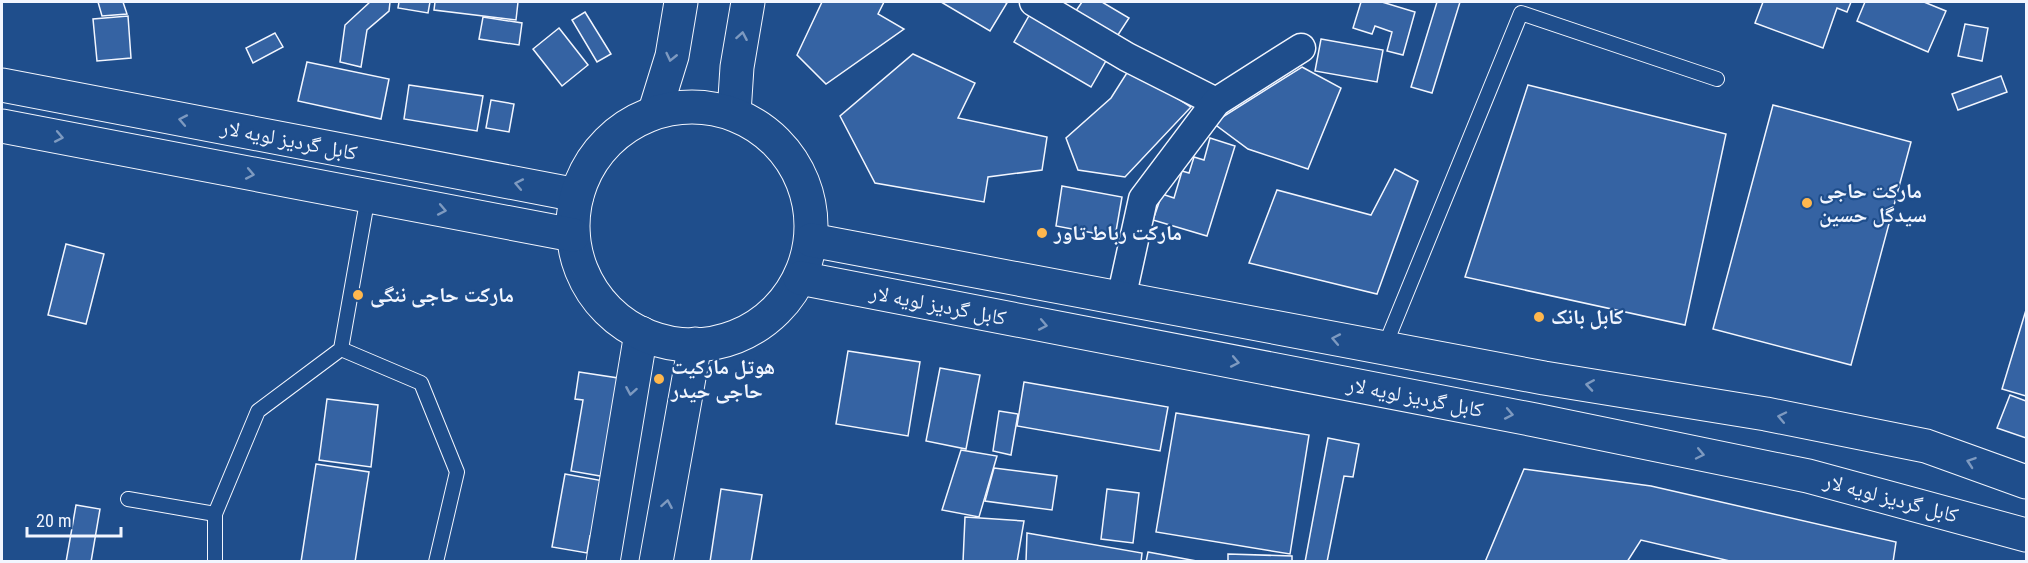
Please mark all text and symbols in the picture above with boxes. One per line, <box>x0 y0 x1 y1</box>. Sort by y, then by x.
one-way arrow <box>735 31 748 41</box>
one-way arrow <box>665 52 678 62</box>
one-way arrow <box>179 114 189 127</box>
street label: کابل گردیز لویه لار <box>218 115 359 166</box>
one-way arrow <box>54 130 64 143</box>
one-way arrow <box>245 167 255 180</box>
one-way arrow <box>514 178 524 191</box>
place label: مارکت حاجی سیدگل حسین <box>1819 179 1927 228</box>
marker: مارکت حاجی سیدگل حسین <box>1800 196 1814 210</box>
one-way arrow <box>437 203 447 216</box>
place label: مارکت رباط تاور <box>1053 221 1182 245</box>
marker: مارکت رباط تاور <box>1035 226 1049 240</box>
street label: کابل گردیز لویه لار <box>867 280 1008 331</box>
place label: مارکت حاجی ننگی <box>370 283 514 308</box>
marker: مارکت حاجی ننگی <box>351 288 365 302</box>
place label: کابل بانک <box>1551 305 1624 330</box>
marker: کابل بانک <box>1532 310 1546 324</box>
one-way arrow <box>1038 318 1048 331</box>
one-way arrow <box>1331 333 1341 346</box>
place label: هوتل مارکیت حاجی حیدر <box>670 355 775 404</box>
one-way arrow <box>1229 355 1239 368</box>
marker: هوتل مارکیت حاجی حیدر <box>652 372 666 386</box>
street label: کابل گردیز لویه لار <box>1344 372 1485 423</box>
one-way arrow <box>1585 380 1594 392</box>
one-way arrow <box>626 386 638 396</box>
one-way arrow <box>1503 407 1513 420</box>
one-way arrow <box>1777 411 1787 424</box>
one-way arrow <box>1694 447 1704 460</box>
one-way arrow <box>1966 457 1977 470</box>
street label: کابل گردیز لویه لار <box>1820 468 1961 529</box>
one-way arrow <box>660 499 672 509</box>
scale bar <box>27 500 122 538</box>
text: 20 m <box>36 510 71 531</box>

